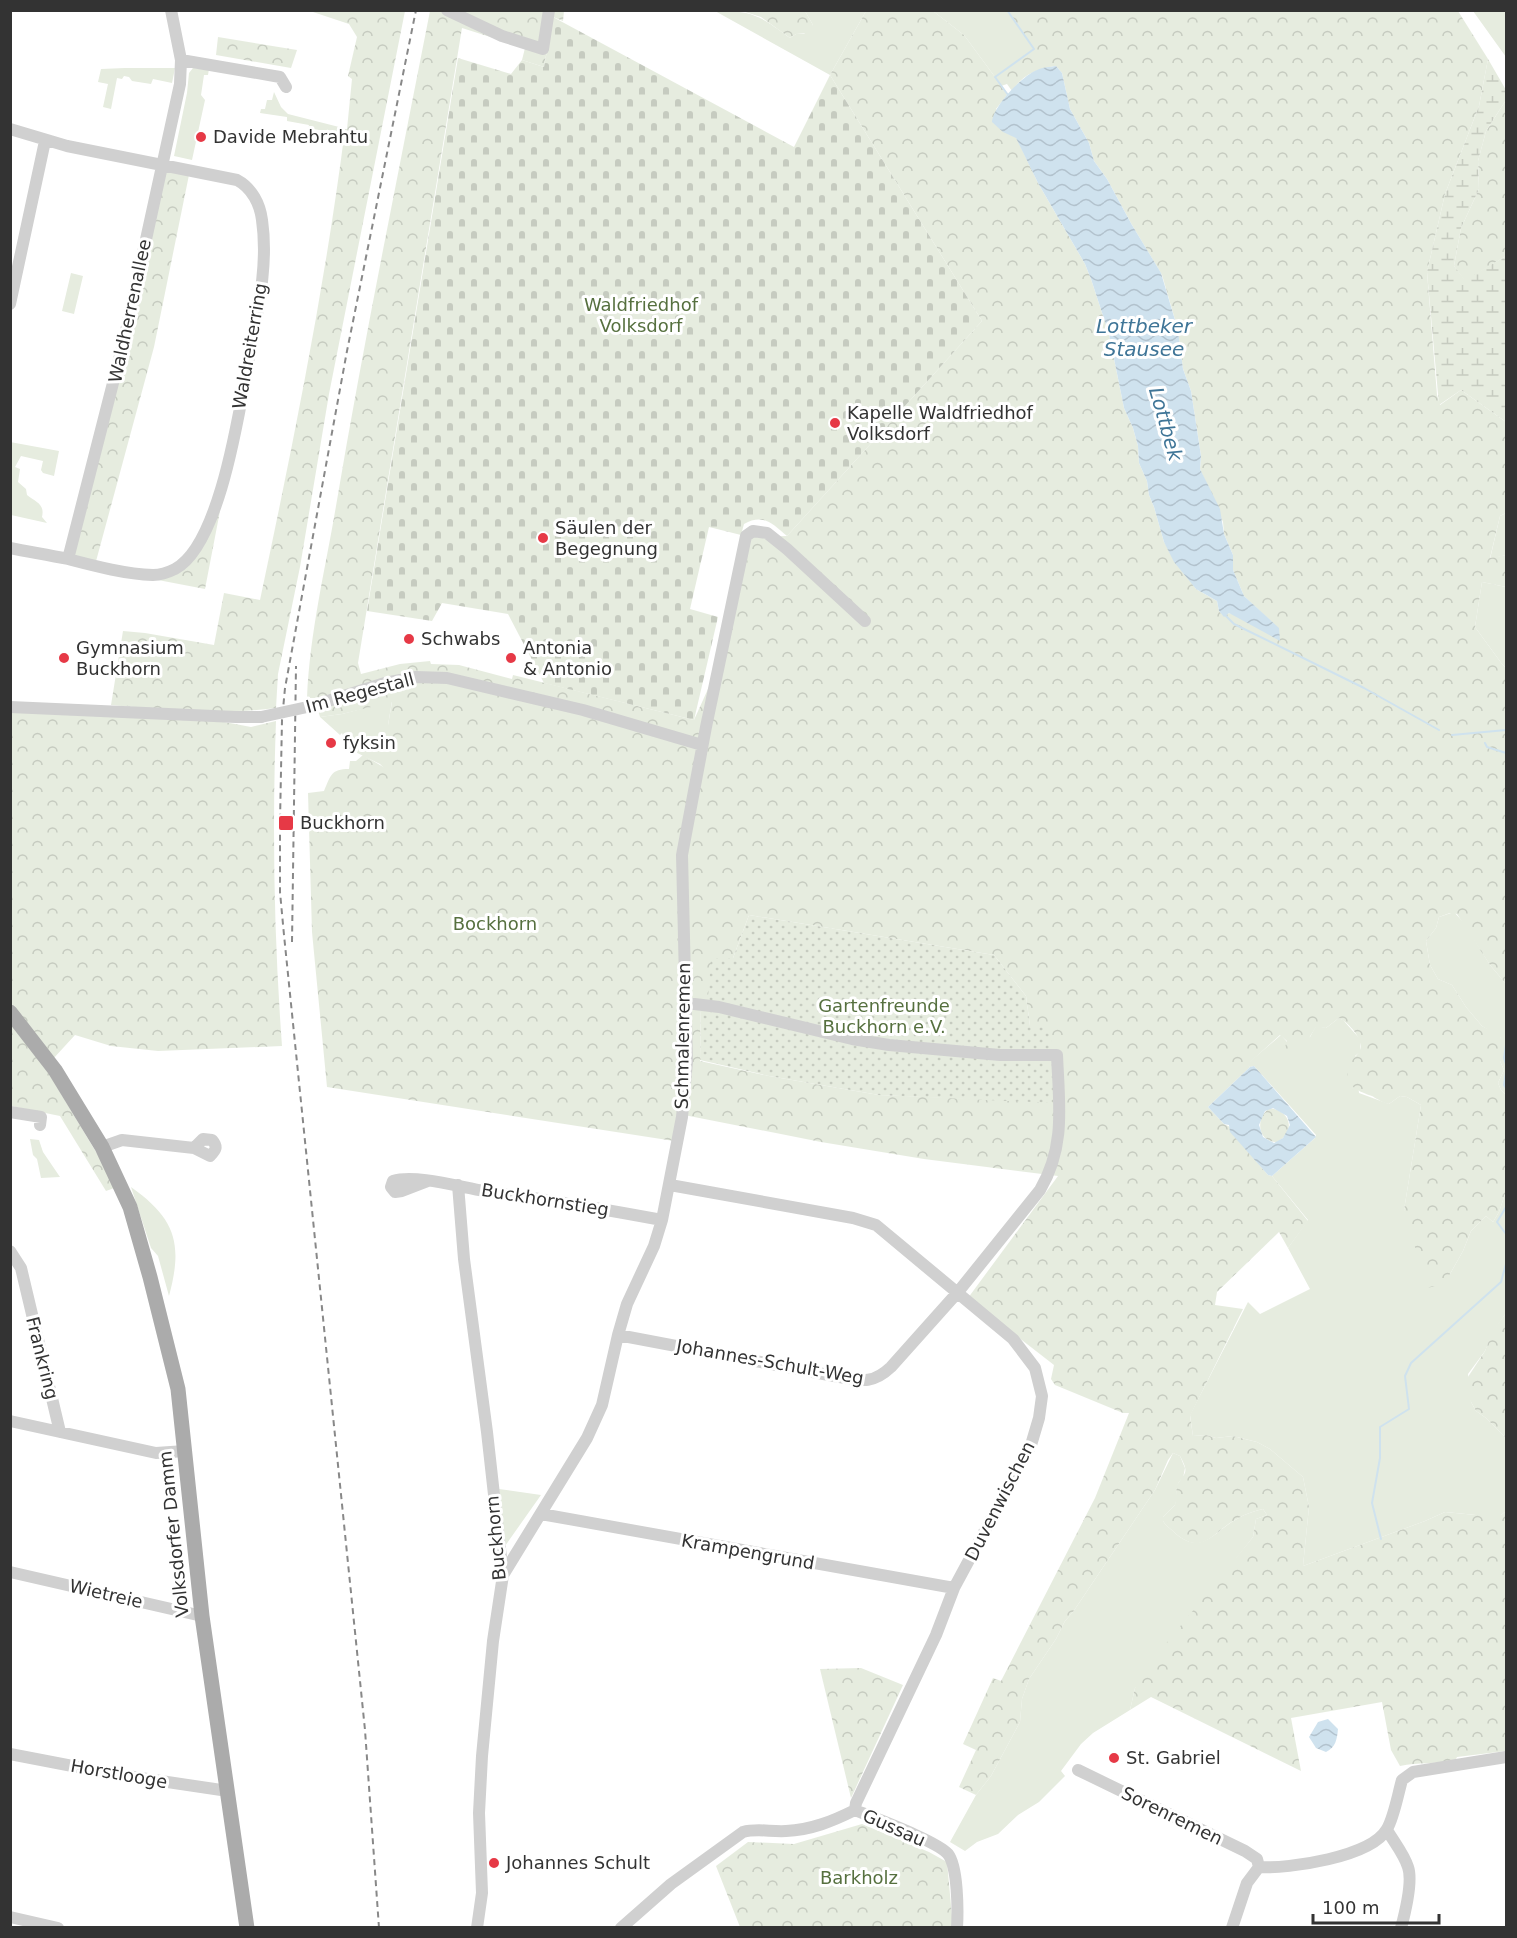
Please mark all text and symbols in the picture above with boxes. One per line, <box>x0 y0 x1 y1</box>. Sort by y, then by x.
place label: Davide Mebrahtu <box>213 126 368 147</box>
marker: Davide Mebrahtu <box>194 130 208 144</box>
street label: Waldherrenallee <box>104 237 155 385</box>
street label: Waldreiterring <box>228 281 271 411</box>
park label: Waldfriedhof Volksdorf <box>584 294 699 336</box>
water label: Lottbeker Stausee <box>1096 314 1194 361</box>
water label: Lottbek <box>1144 384 1188 465</box>
place label: Kapelle Waldfriedhof Volksdorf <box>847 402 1034 444</box>
marker: Kapelle Waldfriedhof Volksdorf <box>828 416 842 430</box>
place label: Säulen der Begegnung <box>555 517 658 559</box>
marker: Säulen der Begegnung <box>536 531 550 545</box>
place label: Schwabs <box>421 628 500 649</box>
marker: Schwabs <box>402 632 416 646</box>
place label: Gymnasium Buckhorn <box>76 637 184 679</box>
place label: Antonia & Antonio <box>523 637 612 679</box>
marker: Gymnasium Buckhorn <box>57 651 71 665</box>
marker: Antonia & Antonio <box>504 651 518 665</box>
street label: Im Regestall <box>303 668 416 717</box>
place label: fyksin <box>343 732 396 753</box>
marker: fyksin <box>324 736 338 750</box>
place label: Buckhorn <box>300 812 385 833</box>
marker: Buckhorn <box>277 814 295 832</box>
park label: Bockhorn <box>453 913 537 934</box>
street label: Schmalenremen <box>671 962 694 1110</box>
park label: Gartenfreunde Buckhorn e.V. <box>818 995 950 1037</box>
street label: Buckhornstieg <box>480 1179 610 1220</box>
street label: Frankring <box>22 1314 63 1401</box>
street label: Johannes-Schult-Weg <box>674 1335 865 1388</box>
street label: Duvenwischen <box>960 1438 1039 1564</box>
street label: Volksdorfer Damm <box>154 1450 193 1618</box>
street label: Buckhorn <box>481 1495 510 1581</box>
street label: Krampengrund <box>680 1529 816 1574</box>
street label: Wietreie <box>67 1575 145 1612</box>
place label: St. Gabriel <box>1126 1747 1221 1768</box>
marker: St. Gabriel <box>1107 1751 1121 1765</box>
street label: Horstlooge <box>69 1755 169 1792</box>
street label: Sorenremen <box>1118 1782 1226 1849</box>
street label: Gussau <box>860 1804 929 1851</box>
place label: Johannes Schult <box>505 1852 650 1873</box>
marker: Johannes Schult <box>487 1856 501 1870</box>
park label: Barkholz <box>820 1867 898 1888</box>
scale bar <box>1313 1887 1439 1925</box>
text: 100 m <box>1322 1897 1380 1918</box>

